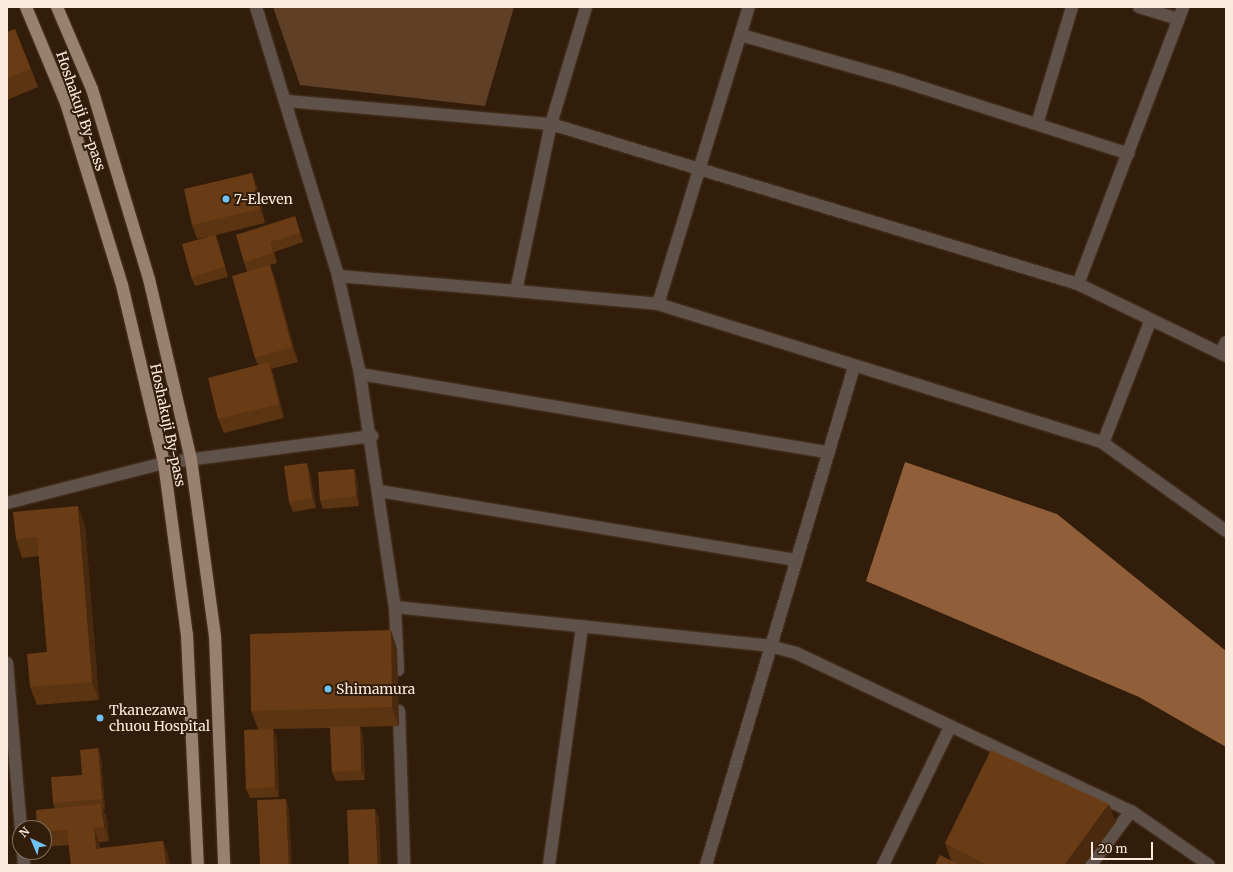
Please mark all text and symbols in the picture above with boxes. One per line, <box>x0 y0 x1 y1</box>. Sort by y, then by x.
street label: Hoshakuji By-pass <box>53 49 109 173</box>
place label: 7-Eleven <box>234 191 293 207</box>
marker: 7-Eleven <box>221 194 231 204</box>
street label: Hoshakuji By-pass <box>147 362 189 488</box>
place label: Shimamura <box>336 681 415 697</box>
marker: Shimamura <box>323 684 333 694</box>
place label: Tkanezawa chuou Hospital <box>109 702 210 734</box>
marker: Tkanezawa chuou Hospital <box>94 712 106 724</box>
north arrow <box>12 820 52 860</box>
text: N <box>16 824 32 840</box>
scale bar <box>1093 834 1155 860</box>
text: 20 m <box>1098 841 1127 856</box>

